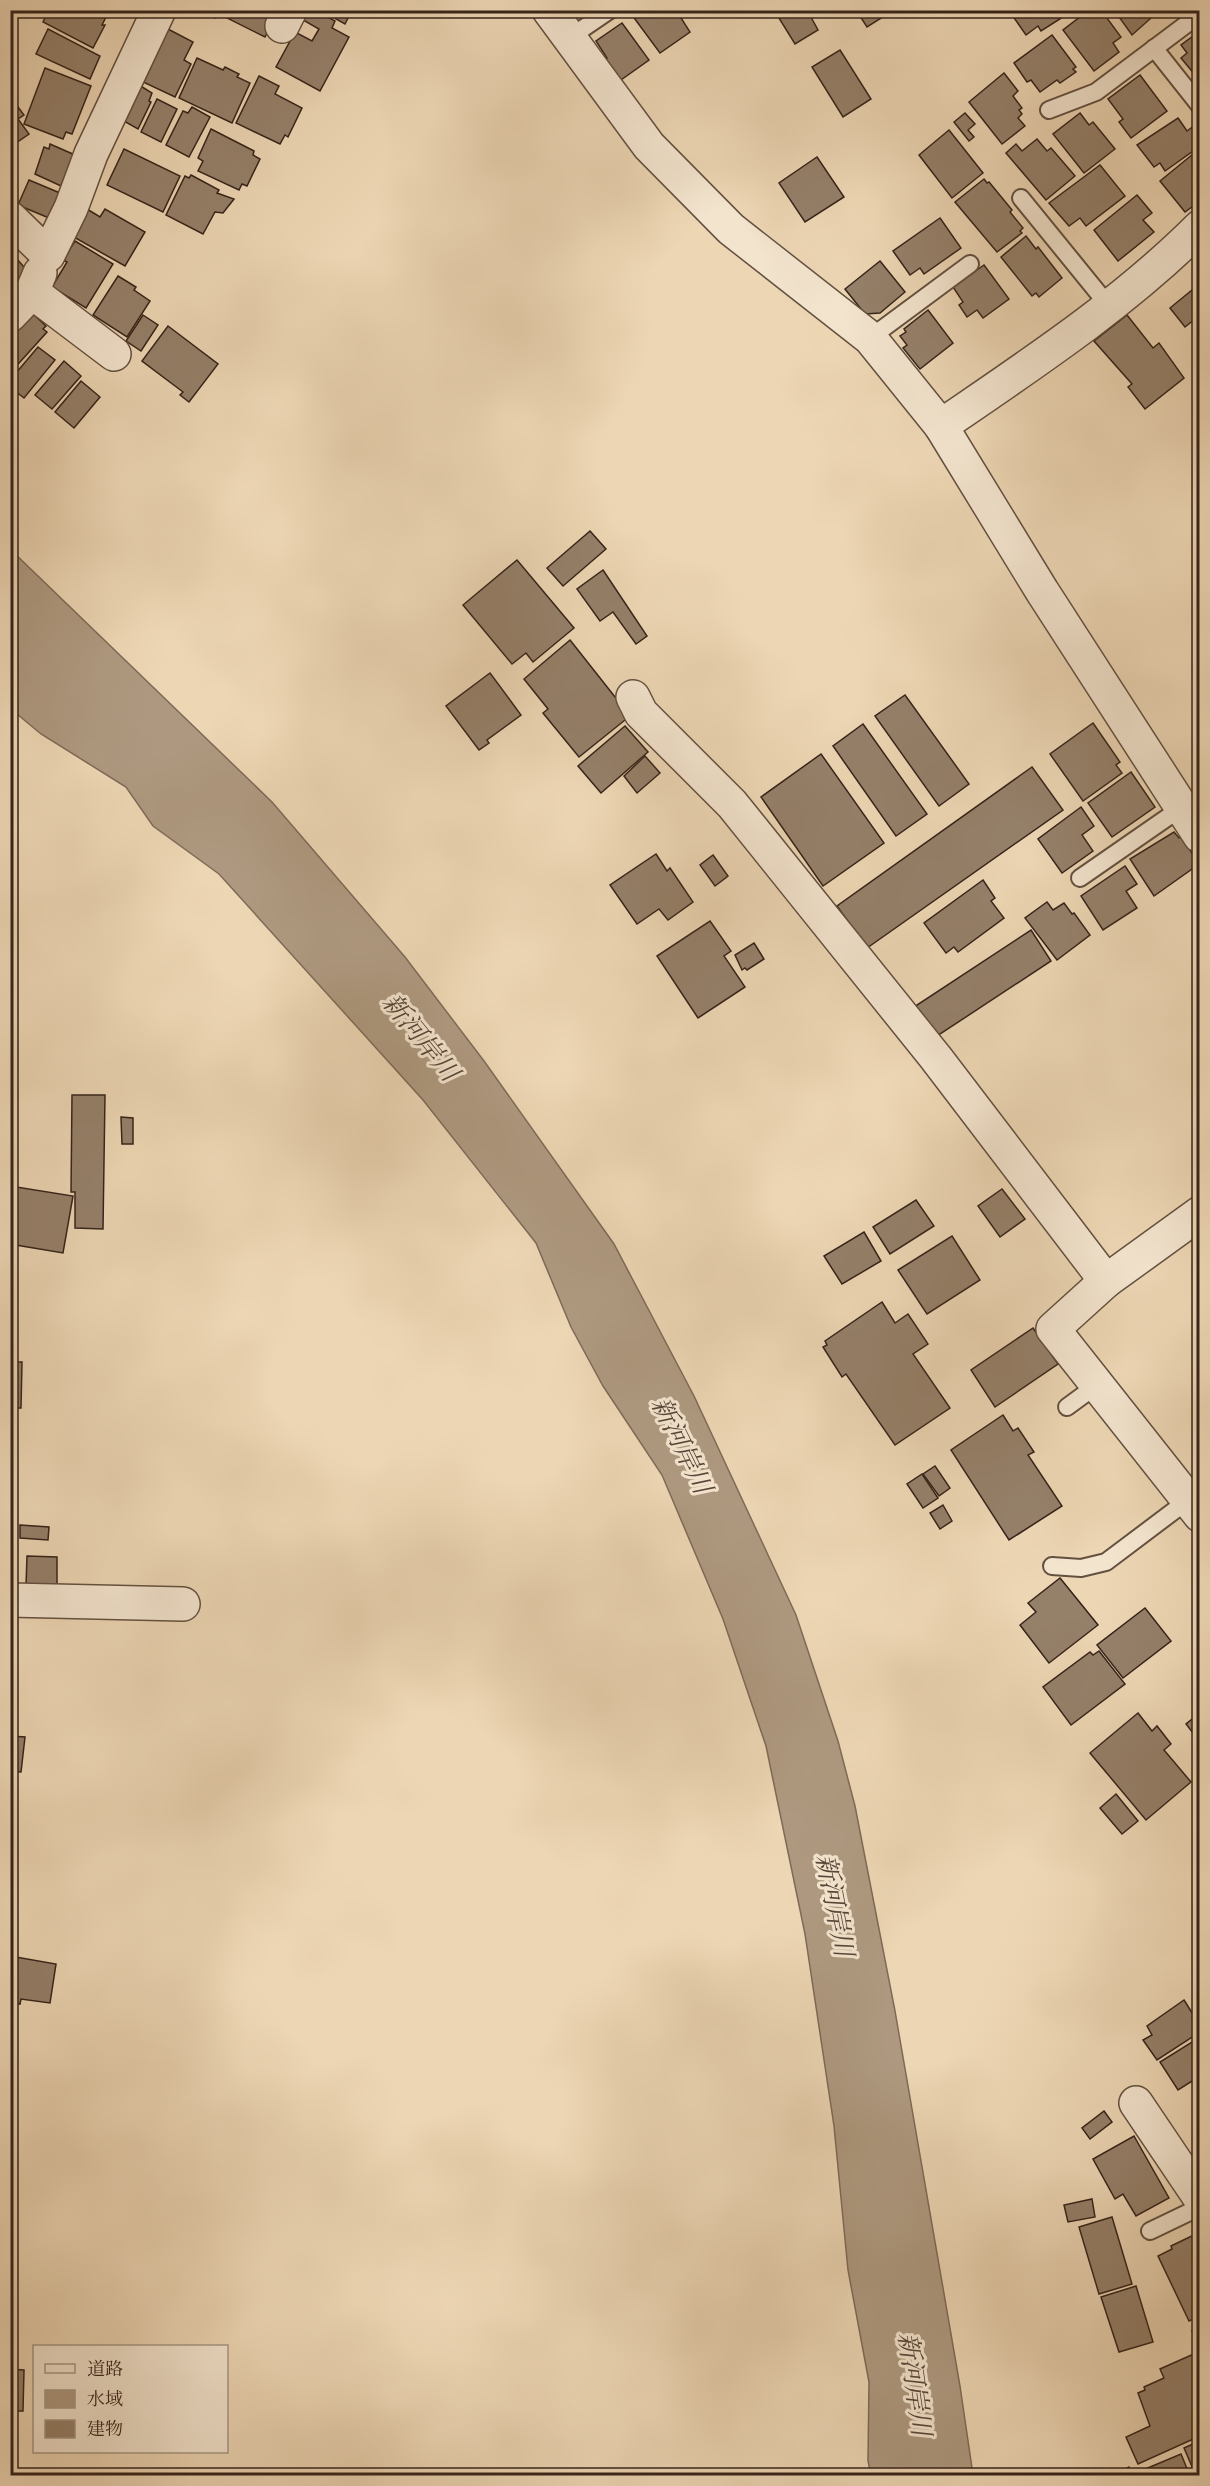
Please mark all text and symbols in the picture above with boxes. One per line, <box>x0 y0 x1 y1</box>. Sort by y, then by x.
water label: 新河岸川 <box>375 986 469 1090</box>
water label: 新河岸川 <box>644 1391 721 1502</box>
water label: 新河岸川 <box>808 1851 862 1962</box>
water label: 新河岸川 <box>891 2330 939 2441</box>
legend <box>33 2345 228 2453</box>
text: 道路 <box>87 2357 123 2380</box>
text: 水域 <box>87 2387 123 2410</box>
text: 建物 <box>87 2417 123 2440</box>

